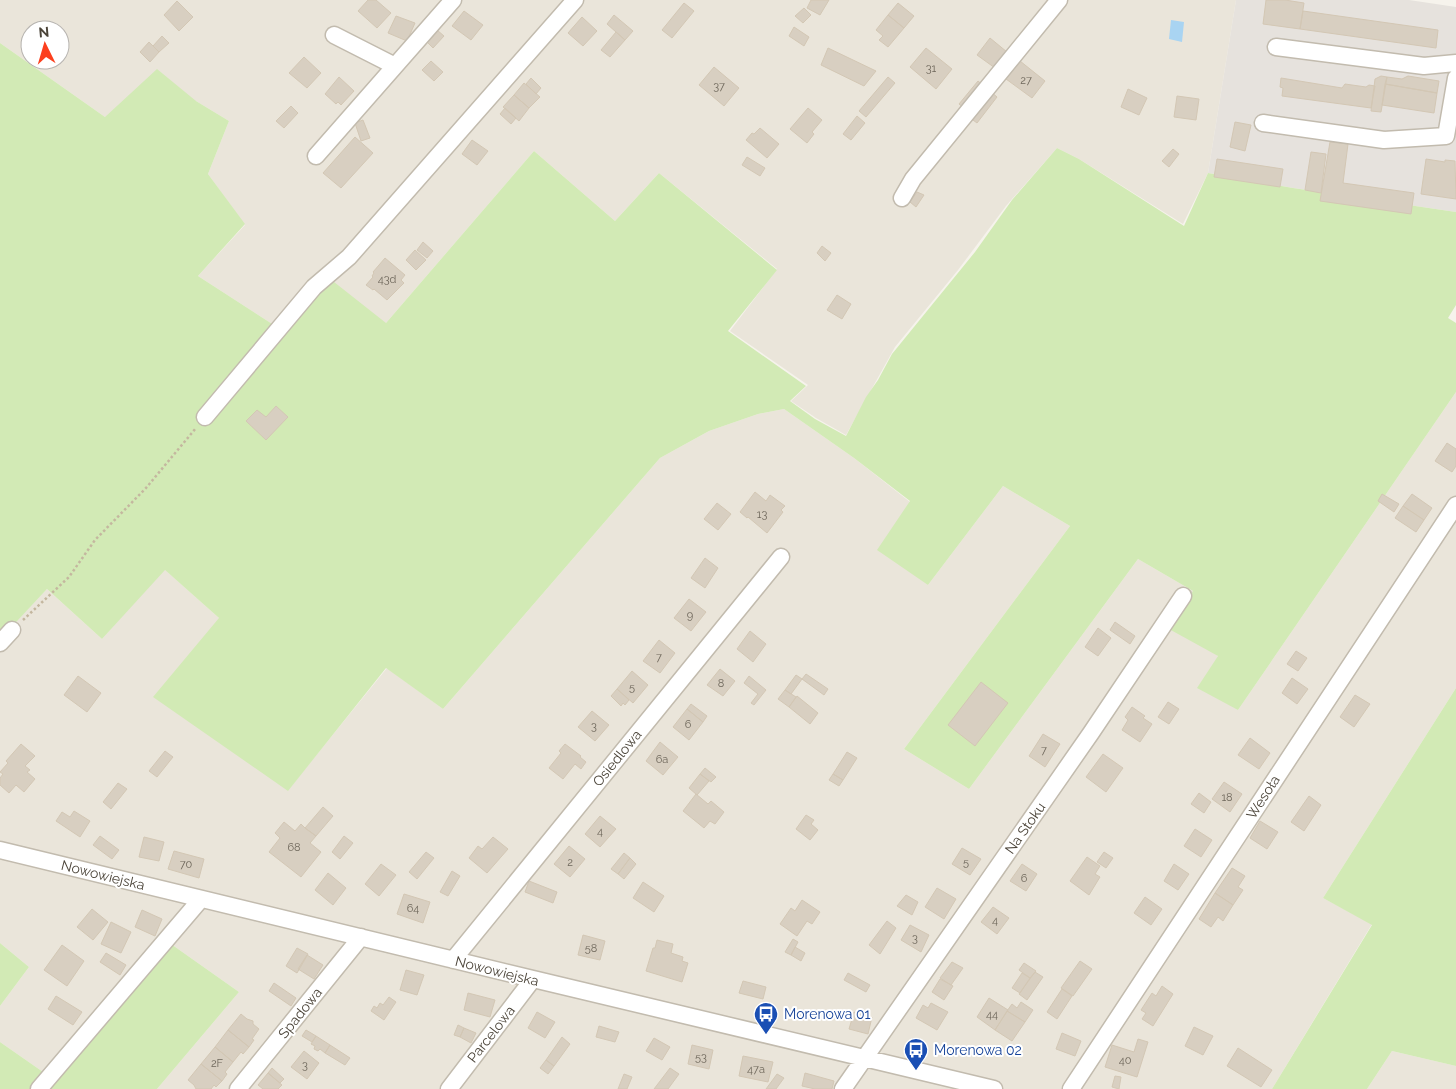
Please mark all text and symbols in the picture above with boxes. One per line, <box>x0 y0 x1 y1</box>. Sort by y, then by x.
north arrow <box>20 20 70 70</box>
text: N <box>38 24 50 40</box>
house number: 31 <box>926 62 937 75</box>
house number: 27 <box>1020 74 1032 87</box>
house number: 37 <box>713 80 725 93</box>
house number: 43d <box>378 273 397 286</box>
house number: 13 <box>757 508 767 521</box>
house number: 9 <box>687 609 693 622</box>
house number: 7 <box>656 651 662 664</box>
house number: 8 <box>718 677 724 690</box>
house number: 5 <box>629 681 635 694</box>
house number: 6 <box>685 718 692 731</box>
house number: 3 <box>591 720 597 733</box>
street label: Osiedlowa <box>589 727 645 789</box>
house number: 7 <box>1041 744 1047 757</box>
house number: 6a <box>656 753 668 766</box>
street label: Wesoła <box>1243 772 1283 822</box>
house number: 18 <box>1221 791 1233 804</box>
street label: Na Stoku <box>1002 799 1048 857</box>
house number: 4 <box>597 825 603 838</box>
house number: 68 <box>287 841 301 854</box>
house number: 2 <box>567 856 573 869</box>
house number: 5 <box>963 856 969 869</box>
street label: Nowowiejska <box>60 857 146 893</box>
house number: 70 <box>180 858 193 871</box>
house number: 6 <box>1021 872 1028 885</box>
house number: 64 <box>407 902 419 915</box>
house number: 4 <box>992 914 998 927</box>
house number: 3 <box>912 932 918 945</box>
house number: 58 <box>585 942 597 955</box>
street label: Nowowiejska <box>454 953 540 989</box>
street label: Spadowa <box>275 984 325 1042</box>
bus stop icon: Morenowa 01 <box>753 1001 779 1035</box>
street label: Parcelowa <box>464 1002 518 1066</box>
place label: Morenowa 01 <box>784 1006 871 1022</box>
house number: 44 <box>986 1008 998 1021</box>
bus stop icon: Morenowa 02 <box>903 1037 929 1071</box>
place label: Morenowa 02 <box>934 1042 1022 1058</box>
house number: 53 <box>695 1051 707 1064</box>
house number: 40 <box>1119 1054 1132 1067</box>
house number: 2F <box>211 1057 224 1070</box>
house number: 3 <box>302 1059 308 1072</box>
house number: 47a <box>747 1063 765 1076</box>

